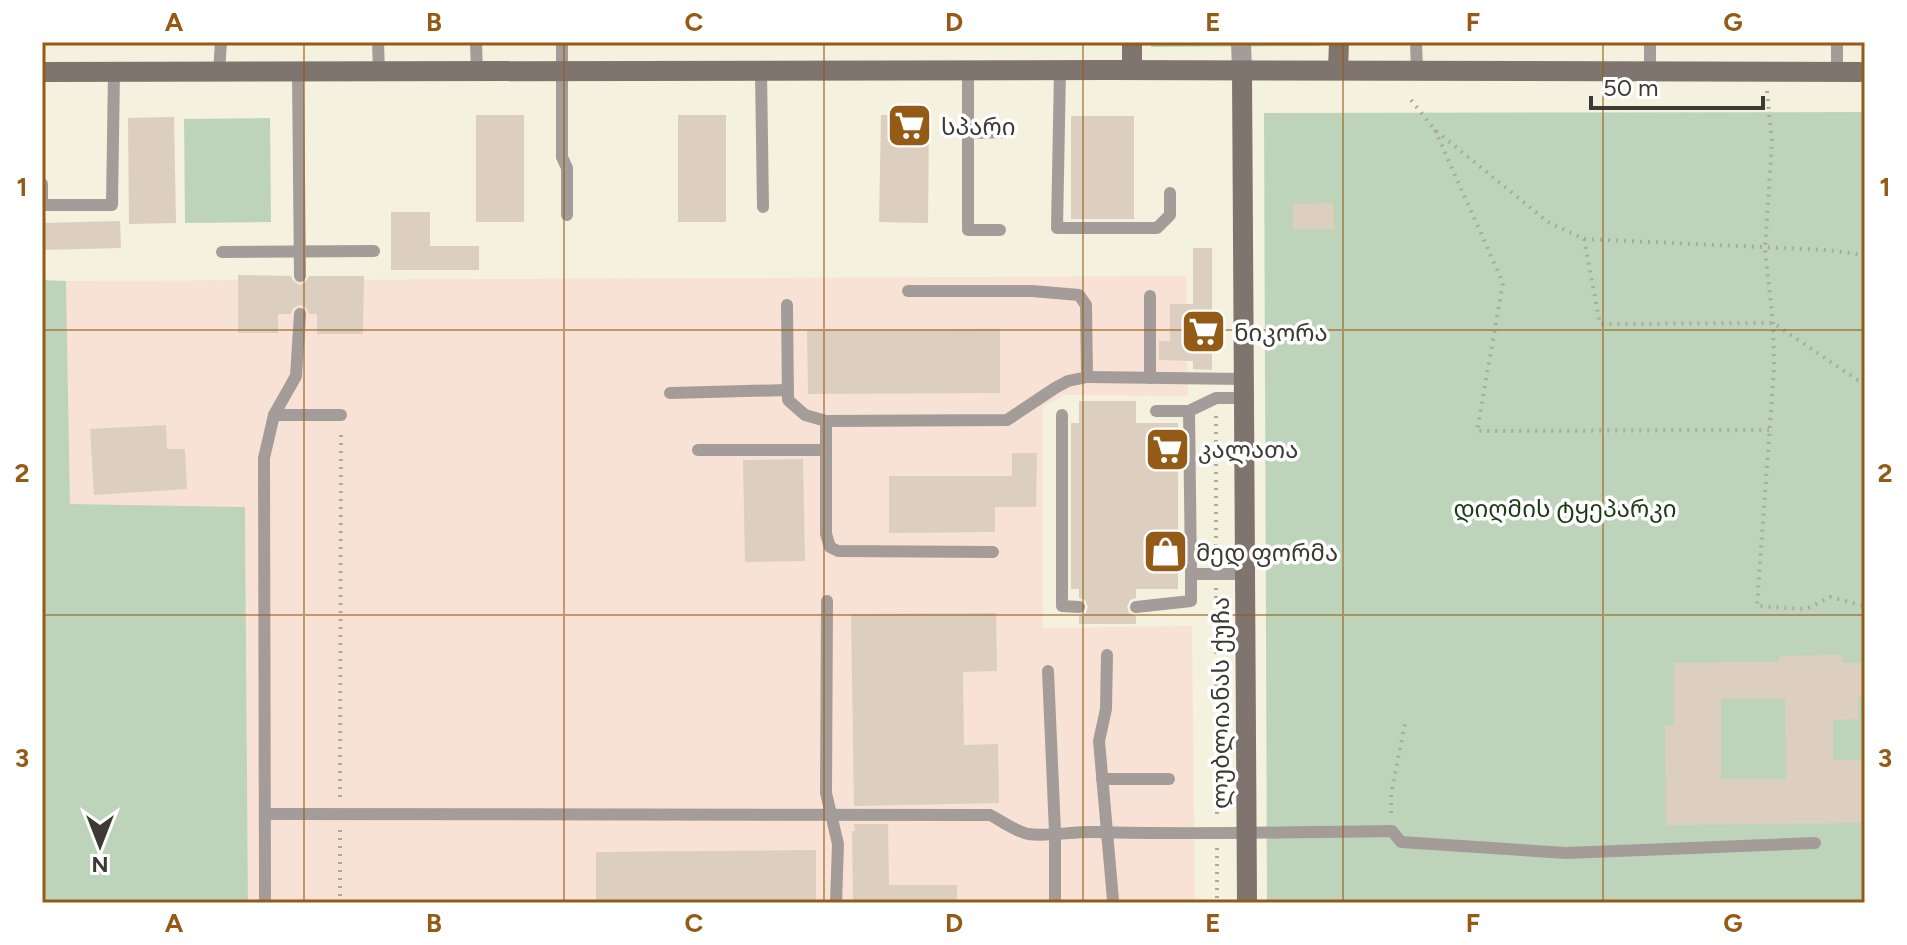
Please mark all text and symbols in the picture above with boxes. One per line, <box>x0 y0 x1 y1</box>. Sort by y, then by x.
text: A <box>165 6 184 38</box>
text: B <box>426 6 442 38</box>
text: C <box>685 6 704 38</box>
text: D <box>945 6 963 38</box>
text: E <box>1205 6 1221 38</box>
text: F <box>1466 6 1480 38</box>
text: G <box>1723 6 1743 38</box>
scale bar <box>1591 60 1763 110</box>
text: 50 m <box>1603 73 1659 102</box>
supermarket icon: სპარი <box>886 102 934 150</box>
place label: სპარი <box>941 112 1016 141</box>
text: 1 <box>17 171 27 203</box>
text: 1 <box>1880 171 1890 203</box>
supermarket icon: ნიკორა <box>1179 308 1227 356</box>
place label: ნიკორა <box>1234 318 1328 347</box>
supermarket icon: კალათა <box>1143 425 1191 473</box>
place label: კალათა <box>1198 435 1298 464</box>
text: 2 <box>14 457 30 489</box>
text: 2 <box>1877 457 1893 489</box>
park label: დიღმის ტყეპარკი <box>1453 494 1677 524</box>
shop icon: მედ ფორმა <box>1141 528 1189 576</box>
place label: მედ ფორმა <box>1196 538 1338 567</box>
street label: ლუბლიანას ქუჩა <box>1206 597 1235 809</box>
text: 3 <box>15 742 29 774</box>
text: 3 <box>1878 742 1892 774</box>
north arrow <box>60 805 140 885</box>
text: N <box>91 851 109 878</box>
text: A <box>165 907 184 939</box>
text: B <box>426 907 442 939</box>
text: C <box>685 907 704 939</box>
text: D <box>945 907 963 939</box>
text: E <box>1205 907 1221 939</box>
text: F <box>1466 907 1480 939</box>
text: G <box>1723 907 1743 939</box>

